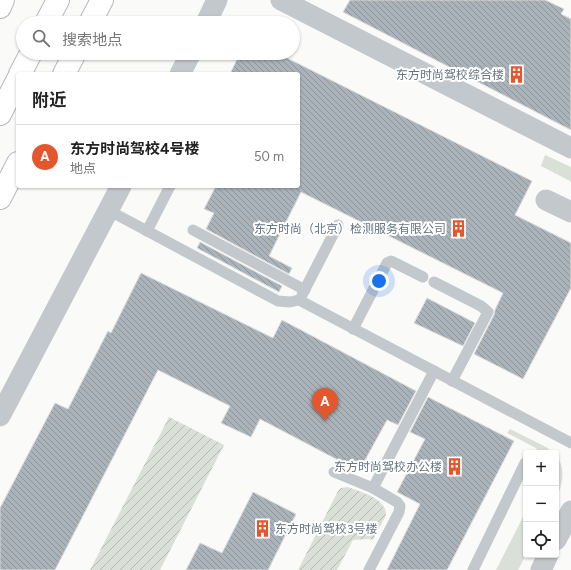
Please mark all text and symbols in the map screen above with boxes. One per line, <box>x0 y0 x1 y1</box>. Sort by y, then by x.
search box <box>16 16 300 60</box>
icon: search <box>30 27 52 49</box>
text: 搜索地点 <box>62 31 122 49</box>
building icon: 东方时尚驾校综合楼 <box>507 65 527 85</box>
place label: 东方时尚驾校综合楼 <box>396 68 504 82</box>
text: 附近 <box>32 90 66 110</box>
text: 东方时尚驾校4号楼 <box>70 140 200 158</box>
text: A <box>40 149 50 164</box>
text: 50 m <box>254 149 284 164</box>
text: 地点 <box>70 161 96 176</box>
building icon: 东方时尚（北京）检测服务有限公司 <box>449 219 469 239</box>
place label: 东方时尚（北京）检测服务有限公司 <box>254 222 446 236</box>
your location <box>369 271 389 291</box>
pin: A <box>312 388 338 421</box>
map controls <box>523 450 559 558</box>
button: + <box>523 450 559 486</box>
building icon: 东方时尚驾校办公楼 <box>445 457 465 477</box>
place label: 东方时尚驾校办公楼 <box>334 460 442 474</box>
button: − <box>523 486 559 522</box>
building icon: 东方时尚驾校3号楼 <box>252 519 272 539</box>
place label: 东方时尚驾校3号楼 <box>275 522 378 536</box>
button: locate <box>523 522 559 558</box>

